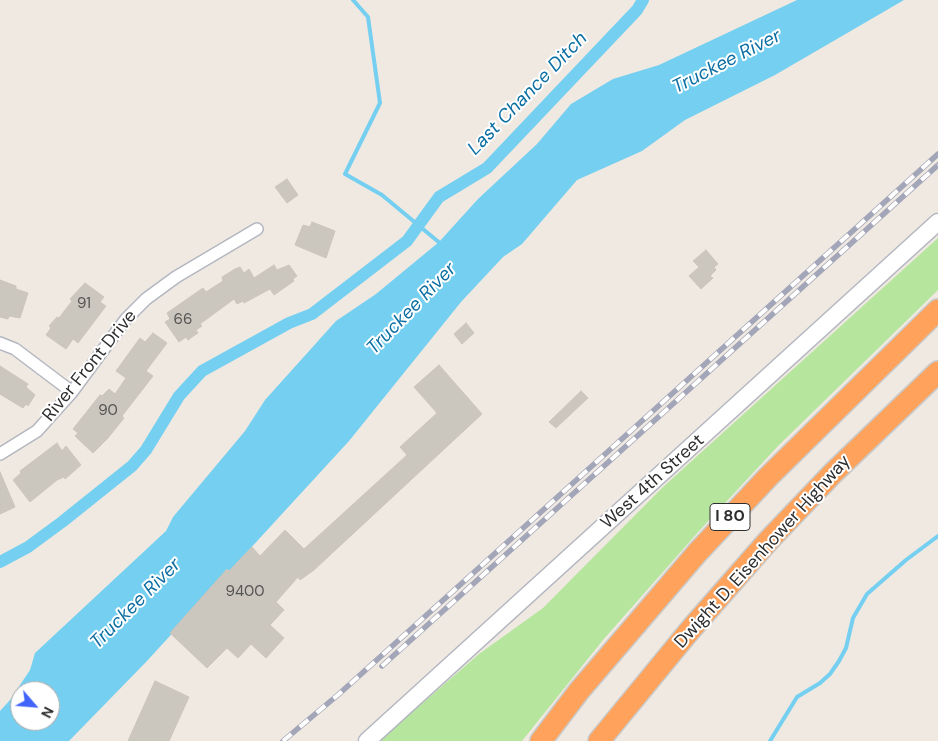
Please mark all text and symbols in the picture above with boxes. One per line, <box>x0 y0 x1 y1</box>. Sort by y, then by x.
water label: Truckee River <box>669 25 785 99</box>
water label: Last Chance Ditch <box>463 28 593 160</box>
water label: Truckee River <box>363 258 461 360</box>
house number: 91 <box>77 295 91 313</box>
street label: River Front Drive <box>38 306 142 426</box>
house number: 66 <box>174 311 192 329</box>
house number: 90 <box>98 402 118 420</box>
street label: West 4th Street <box>597 430 709 534</box>
street label: Dwight D. Eisenhower Highway <box>670 451 856 653</box>
road number: I 80 <box>710 504 750 530</box>
water label: Truckee River <box>86 554 186 654</box>
house number: 9400 <box>225 583 265 601</box>
north arrow <box>10 681 60 731</box>
text: N <box>37 704 58 721</box>

